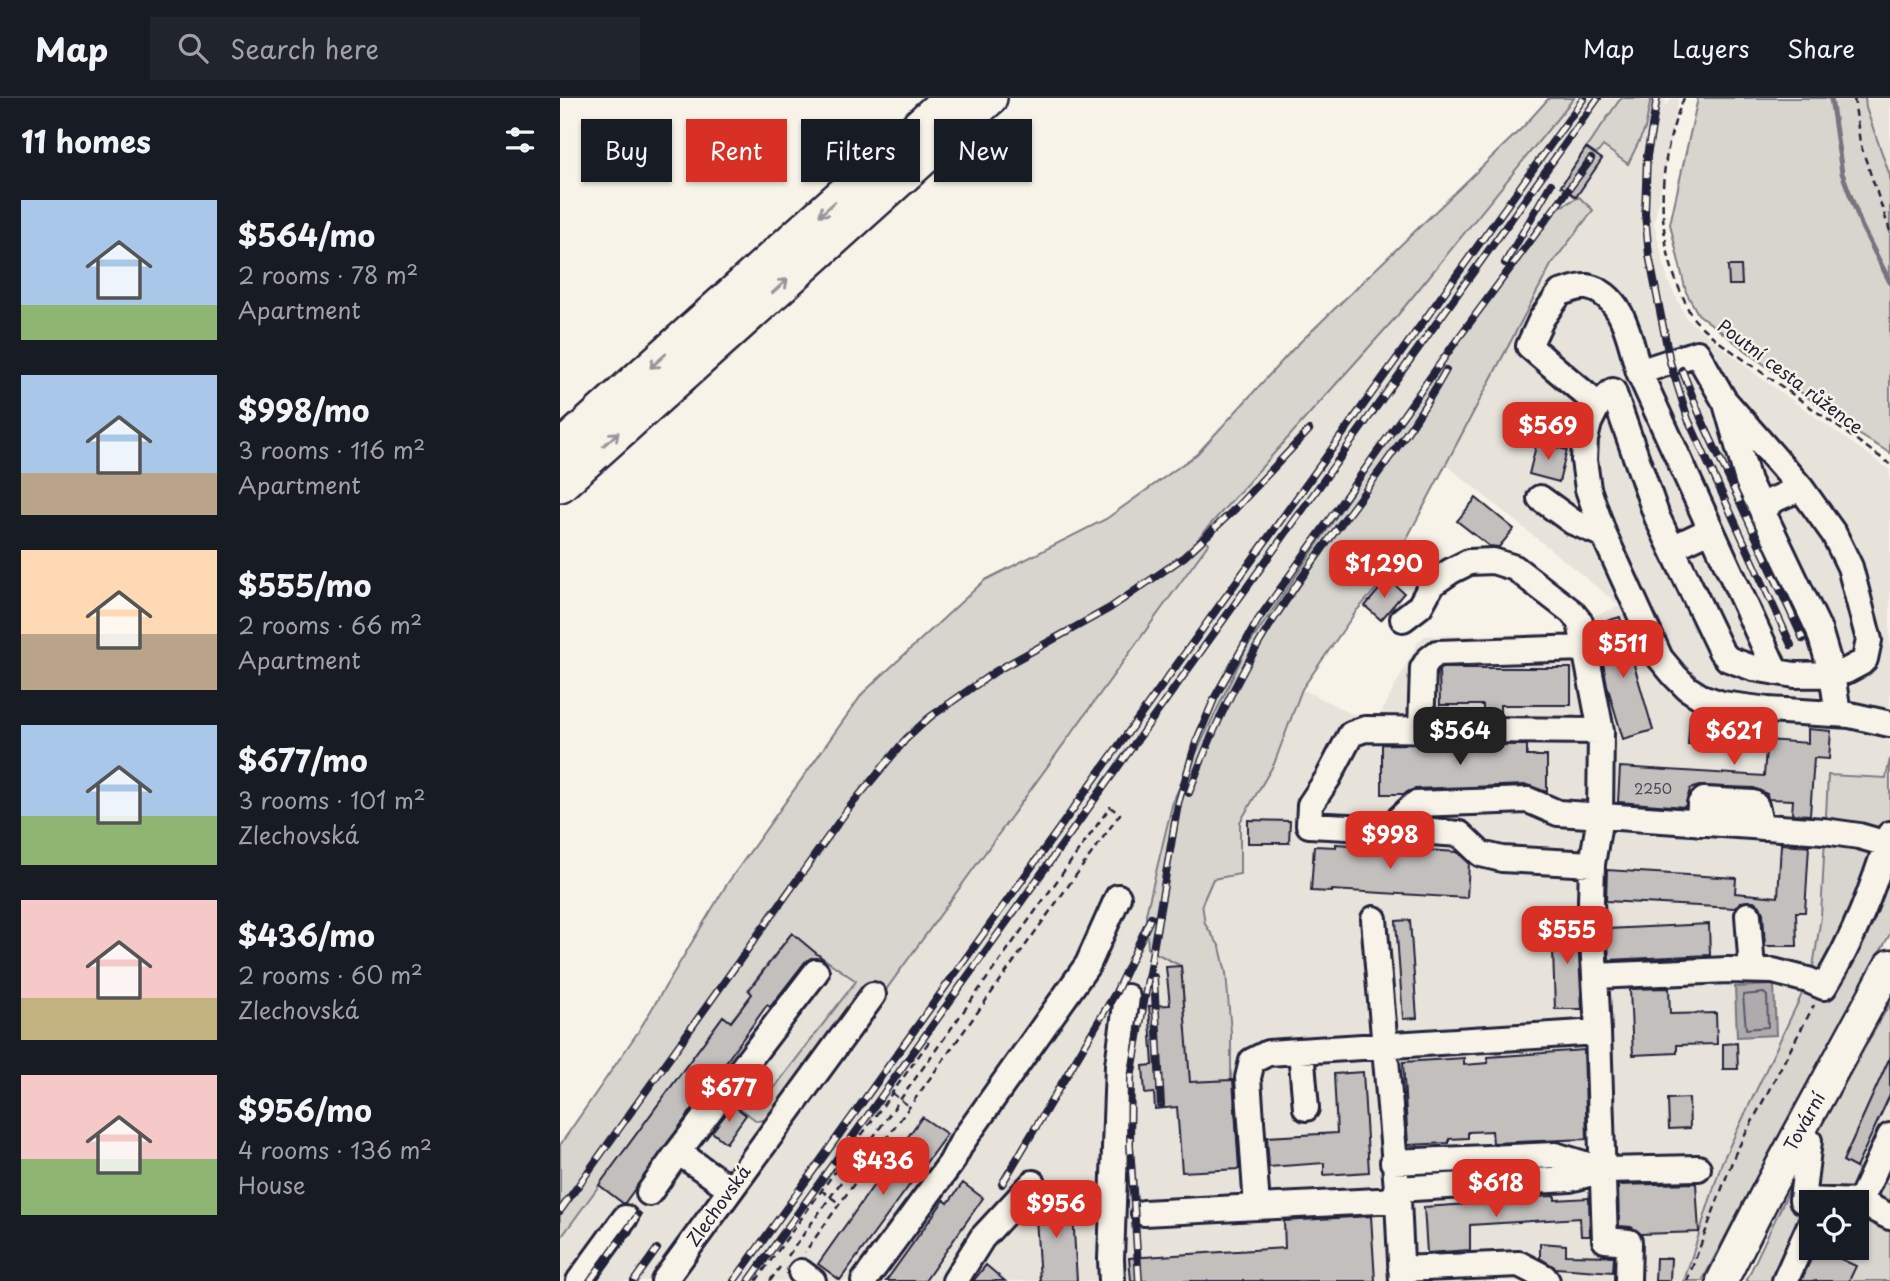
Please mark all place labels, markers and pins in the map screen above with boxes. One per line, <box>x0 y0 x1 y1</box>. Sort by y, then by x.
pin: $569 <box>1507 402 1589 462</box>
pin: $1,290 <box>1327 540 1441 600</box>
pin: $511 <box>1582 620 1664 680</box>
pin: $564 <box>1419 708 1501 767</box>
pin: $621 <box>1693 708 1775 767</box>
pin: $998 <box>1349 812 1431 871</box>
pin: $555 <box>1526 906 1608 966</box>
pin: $677 <box>688 1065 770 1124</box>
pin: $436 <box>842 1138 924 1197</box>
pin: $618 <box>1455 1160 1537 1219</box>
pin: $956 <box>1015 1180 1097 1240</box>

